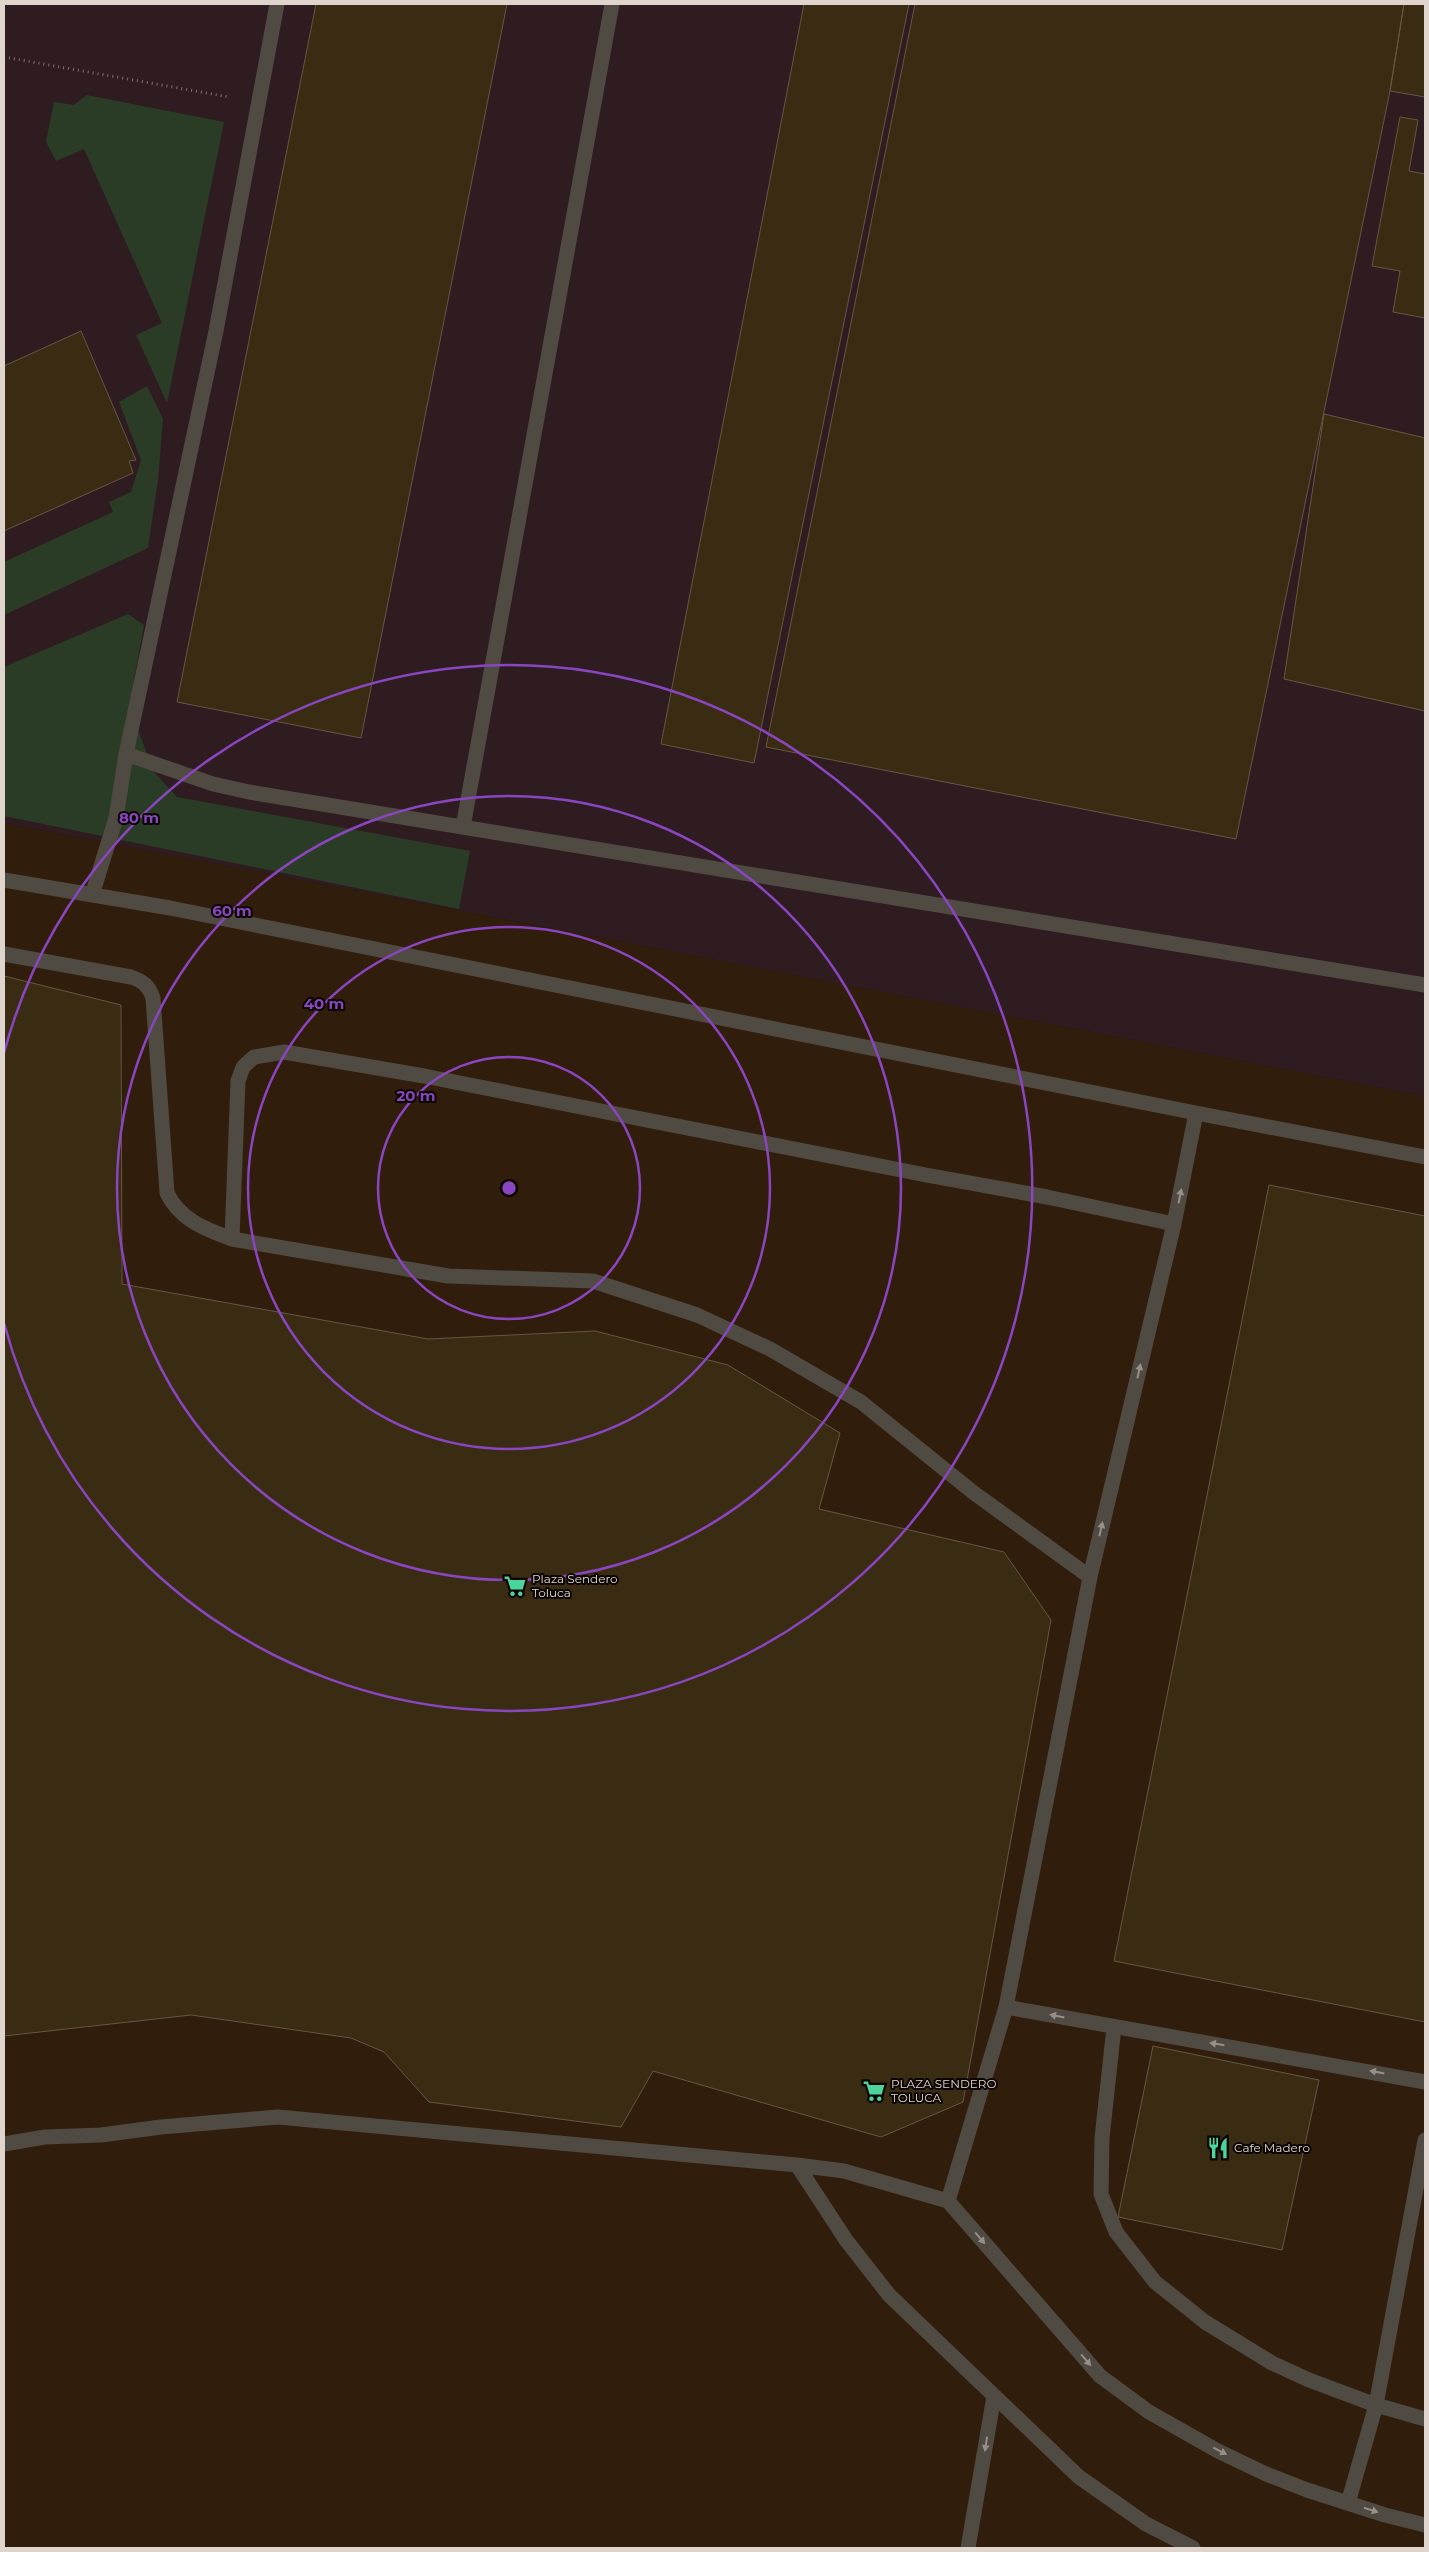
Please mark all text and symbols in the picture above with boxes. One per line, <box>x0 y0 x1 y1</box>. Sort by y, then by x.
text: 80 m <box>119 808 159 827</box>
text: 60 m <box>212 901 252 920</box>
text: 40 m <box>304 994 344 1013</box>
text: 20 m <box>396 1086 436 1105</box>
centre of rings <box>500 1179 518 1197</box>
one-way arrow <box>1176 1189 1184 1204</box>
one-way arrow <box>1135 1364 1143 1379</box>
one-way arrow <box>1097 1522 1105 1537</box>
place label: Plaza Sendero Toluca <box>532 1571 618 1600</box>
supermarket icon: Plaza Sendero Toluca <box>502 1573 528 1599</box>
one-way arrow <box>1049 2012 1065 2020</box>
one-way arrow <box>1209 2040 1225 2048</box>
one-way arrow <box>1369 2068 1385 2076</box>
place label: PLAZA SENDERO TOLUCA <box>891 2076 997 2105</box>
supermarket icon: PLAZA SENDERO TOLUCA <box>861 2078 887 2104</box>
restaurant icon: Cafe Madero <box>1205 2135 1231 2161</box>
place label: Cafe Madero <box>1234 2140 1310 2155</box>
one-way arrow <box>974 2231 986 2243</box>
one-way arrow <box>1081 2354 1092 2367</box>
one-way arrow <box>981 2437 989 2453</box>
one-way arrow <box>1213 2447 1227 2455</box>
one-way arrow <box>1363 2507 1378 2515</box>

